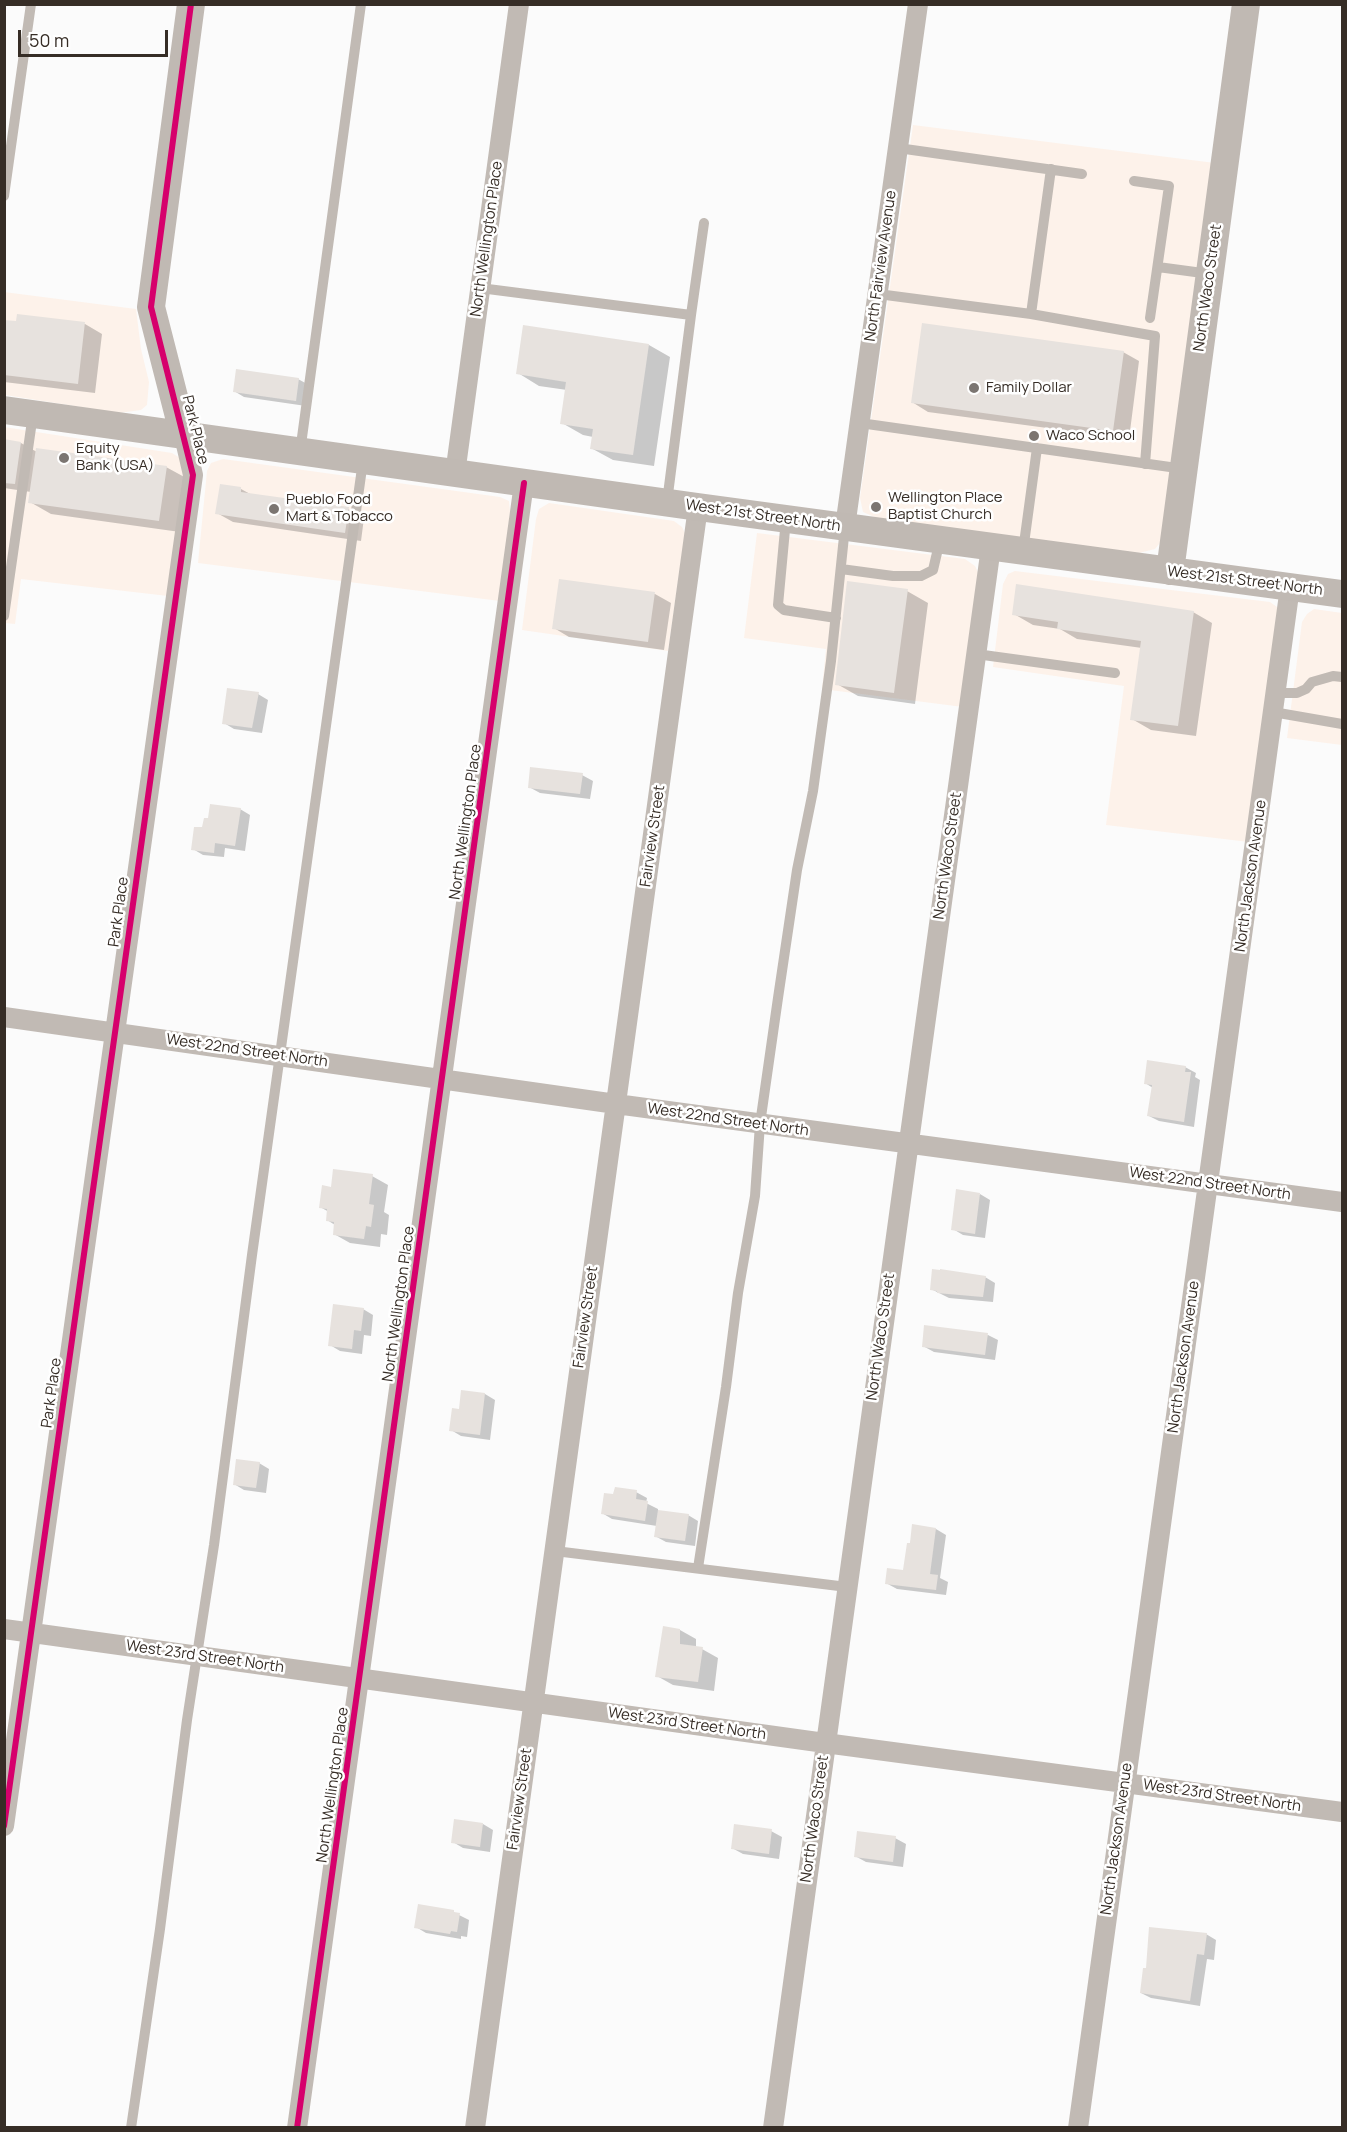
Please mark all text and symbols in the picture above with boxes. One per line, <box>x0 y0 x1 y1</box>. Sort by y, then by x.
scale bar <box>21 18 171 56</box>
text: 50 m <box>29 28 69 52</box>
street label: North Wellington Place <box>467 160 507 318</box>
street label: North Fairview Avenue <box>861 189 901 343</box>
street label: North Waco Street <box>1190 223 1226 353</box>
place label: Family Dollar <box>986 379 1072 397</box>
marker: Family Dollar <box>967 381 981 395</box>
street label: Park Place <box>178 394 212 466</box>
place label: Waco School <box>1046 427 1135 445</box>
marker: Waco School <box>1027 429 1041 443</box>
place label: Equity Bank (USA) <box>76 440 154 475</box>
marker: Equity Bank (USA) <box>57 451 71 465</box>
place label: Wellington Place Baptist Church <box>888 489 1002 524</box>
place label: Pueblo Food Mart & Tobacco <box>286 491 393 526</box>
street label: West 21st Street North <box>684 496 842 536</box>
marker: Wellington Place Baptist Church <box>869 500 883 514</box>
marker: Pueblo Food Mart & Tobacco <box>267 502 281 516</box>
street label: West 21st Street North <box>1166 563 1324 599</box>
street label: North Wellington Place <box>446 743 486 901</box>
street label: Fairview Street <box>637 784 669 888</box>
street label: North Waco Street <box>930 791 966 921</box>
street label: North Jackson Avenue <box>1231 799 1271 953</box>
street label: Park Place <box>105 876 133 948</box>
street label: West 22nd Street North <box>165 1031 329 1071</box>
street label: West 22nd Street North <box>646 1100 810 1140</box>
street label: West 22nd Street North <box>1128 1164 1292 1204</box>
street label: North Wellington Place <box>379 1225 419 1383</box>
street label: Fairview Street <box>570 1265 602 1369</box>
street label: North Waco Street <box>863 1272 899 1402</box>
street label: North Jackson Avenue <box>1164 1280 1204 1434</box>
street label: Park Place <box>38 1357 66 1429</box>
street label: West 23rd Street North <box>125 1637 285 1677</box>
street label: West 23rd Street North <box>607 1704 767 1744</box>
street label: North Wellington Place <box>313 1706 353 1864</box>
street label: Fairview Street <box>504 1747 536 1851</box>
street label: North Waco Street <box>797 1754 833 1884</box>
street label: North Jackson Avenue <box>1097 1762 1137 1916</box>
street label: West 23rd Street North <box>1142 1776 1302 1816</box>

